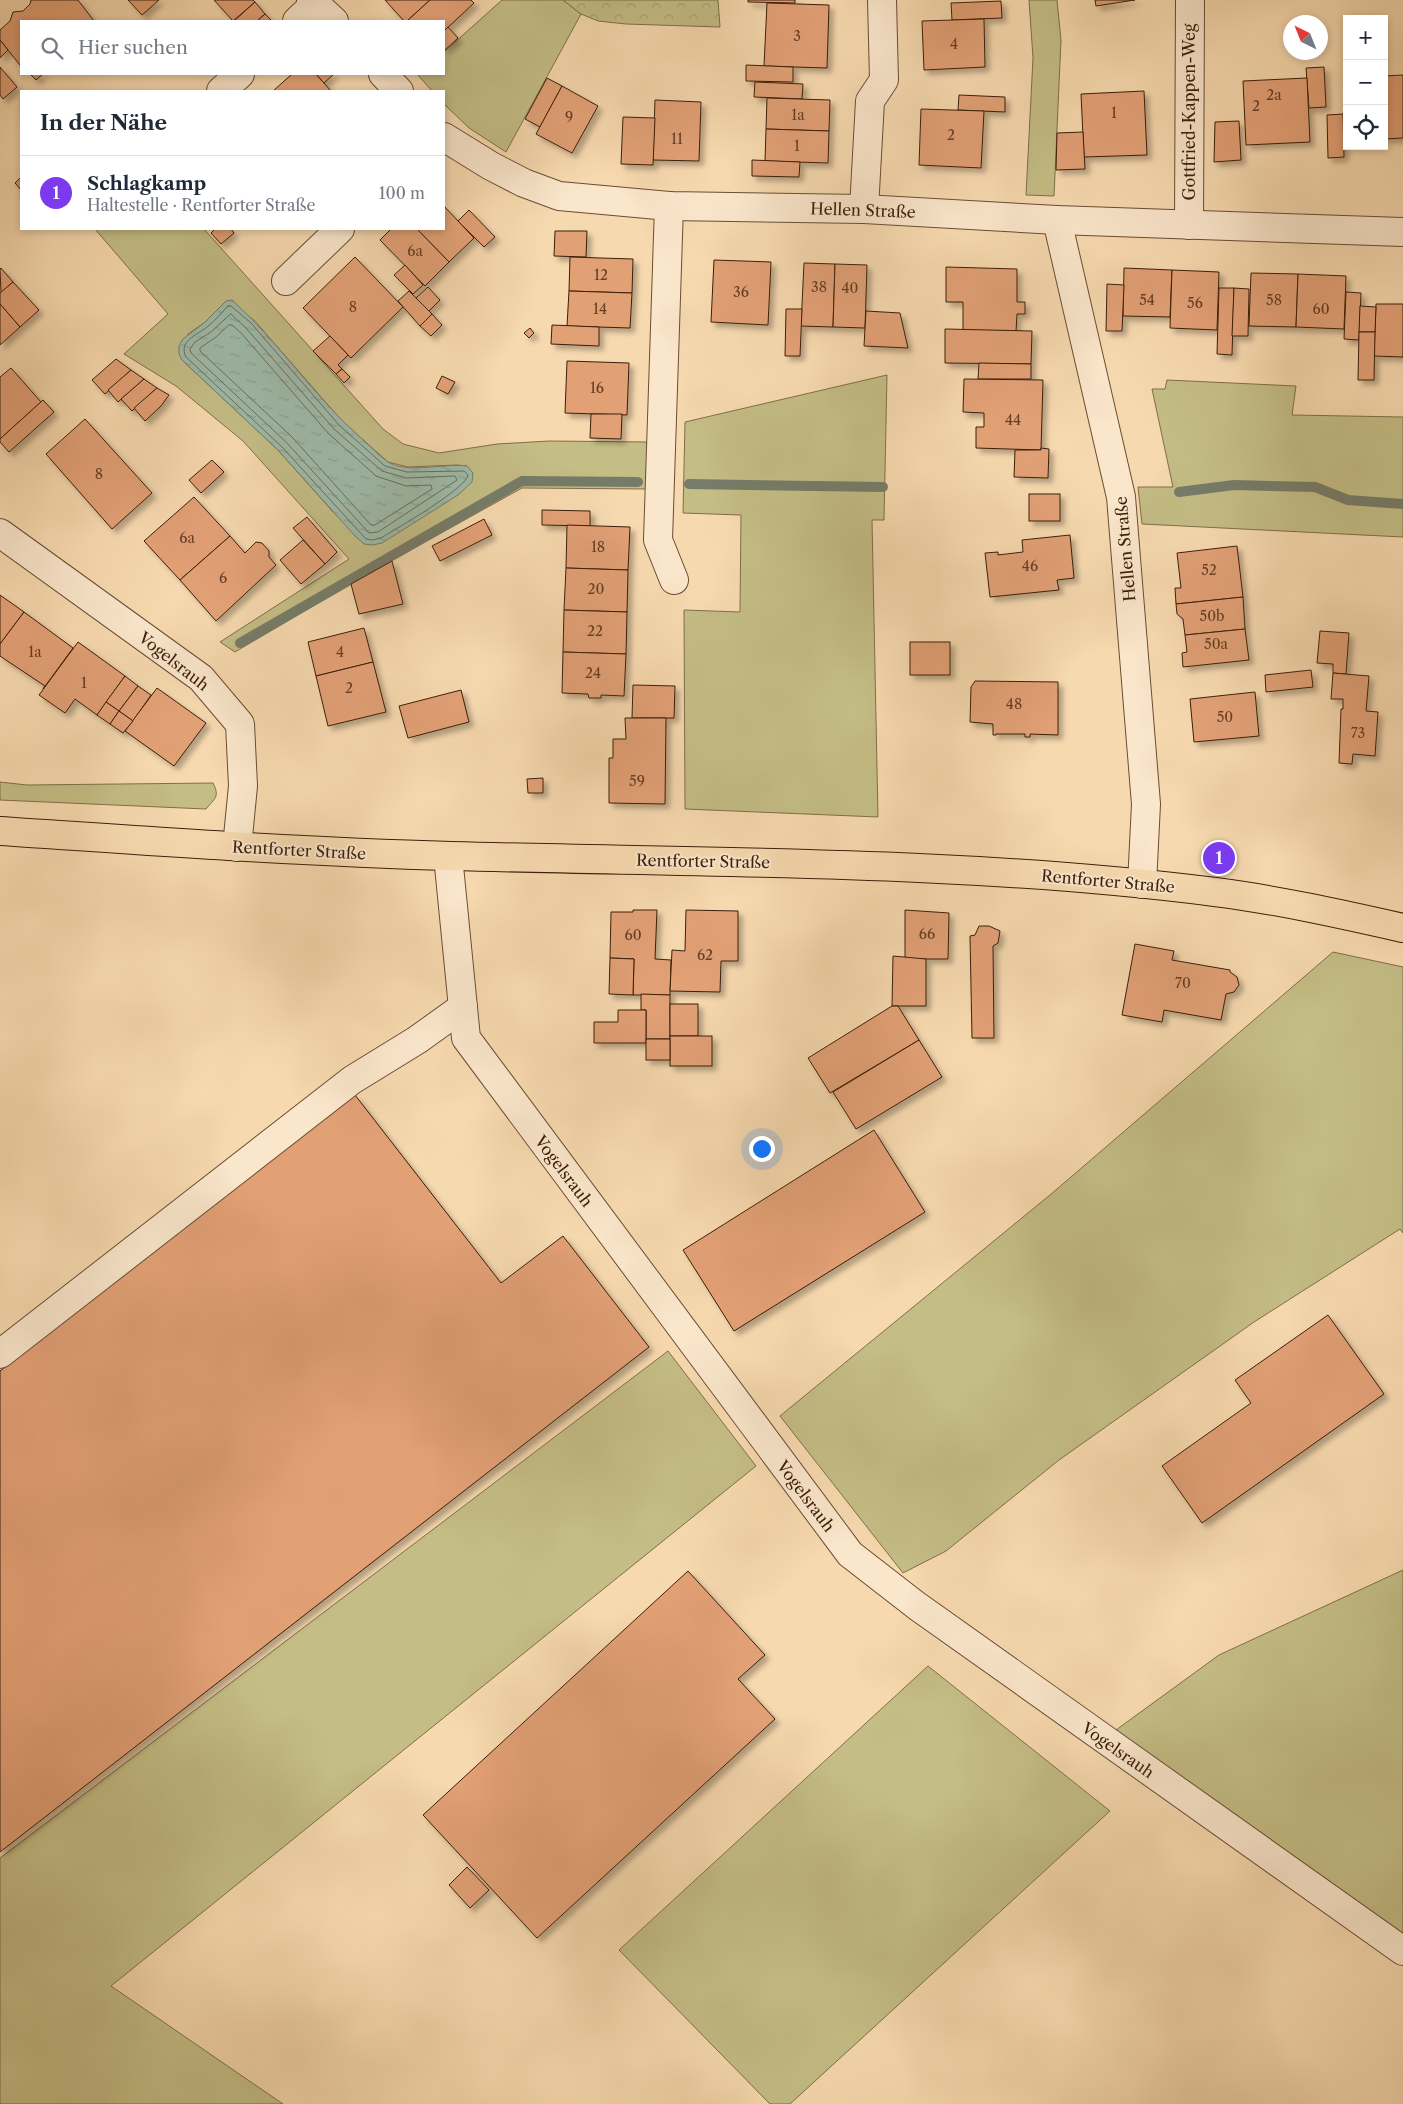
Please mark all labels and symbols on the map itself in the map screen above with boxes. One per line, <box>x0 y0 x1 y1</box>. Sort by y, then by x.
north arrow <box>1283 15 1328 60</box>
street label: Gottfried-Kappen-Weg <box>1179 23 1199 200</box>
house number: 3 <box>793 27 801 45</box>
house number: 4 <box>950 35 958 53</box>
house number: 2a <box>1266 86 1282 104</box>
house number: 2 <box>1252 97 1260 115</box>
house number: 1 <box>1111 104 1117 122</box>
house number: 1a <box>791 106 805 124</box>
house number: 9 <box>565 108 573 126</box>
house number: 2 <box>947 126 955 144</box>
house number: 11 <box>671 130 683 148</box>
house number: 1 <box>794 137 800 155</box>
street label: Hellen Straße <box>810 198 916 222</box>
house number: 6a <box>407 242 423 260</box>
house number: 12 <box>594 266 608 284</box>
house number: 38 <box>811 278 827 296</box>
house number: 40 <box>842 279 859 297</box>
house number: 36 <box>733 283 749 301</box>
house number: 54 <box>1139 291 1155 309</box>
house number: 58 <box>1266 291 1282 309</box>
house number: 56 <box>1187 294 1203 312</box>
house number: 8 <box>349 298 357 316</box>
house number: 14 <box>593 300 607 318</box>
house number: 60 <box>1312 300 1330 318</box>
house number: 16 <box>590 379 604 397</box>
house number: 44 <box>1005 411 1021 429</box>
house number: 8 <box>95 465 103 483</box>
street label: Hellen Straße <box>1110 496 1140 602</box>
house number: 6a <box>179 529 195 547</box>
house number: 18 <box>591 538 605 556</box>
house number: 46 <box>1022 557 1038 575</box>
house number: 52 <box>1201 561 1217 579</box>
house number: 6 <box>219 569 227 587</box>
house number: 20 <box>588 580 605 598</box>
house number: 50b <box>1200 607 1224 625</box>
house number: 22 <box>587 622 603 640</box>
street label: Vogelsrauh <box>134 627 213 695</box>
house number: 50a <box>1204 635 1229 653</box>
house number: 1a <box>28 643 42 661</box>
house number: 4 <box>336 643 344 661</box>
house number: 24 <box>585 664 601 682</box>
house number: 1 <box>81 674 87 692</box>
house number: 2 <box>345 679 353 697</box>
house number: 48 <box>1006 695 1022 713</box>
house number: 50 <box>1217 708 1233 726</box>
house number: 73 <box>1351 724 1365 742</box>
house number: 59 <box>629 772 645 790</box>
street label: Rentforter Straße <box>232 837 366 863</box>
pin: 1 <box>1203 839 1235 877</box>
street label: Rentforter Straße <box>636 850 770 872</box>
street label: Rentforter Straße <box>1040 865 1176 897</box>
house number: 66 <box>919 925 935 943</box>
house number: 60 <box>624 926 642 944</box>
house number: 62 <box>697 946 713 964</box>
house number: 70 <box>1175 974 1191 992</box>
street label: Vogelsrauh <box>530 1131 597 1211</box>
your location <box>749 1136 775 1162</box>
street label: Vogelsrauh <box>772 1456 839 1536</box>
street label: Vogelsrauh <box>1077 1717 1158 1782</box>

